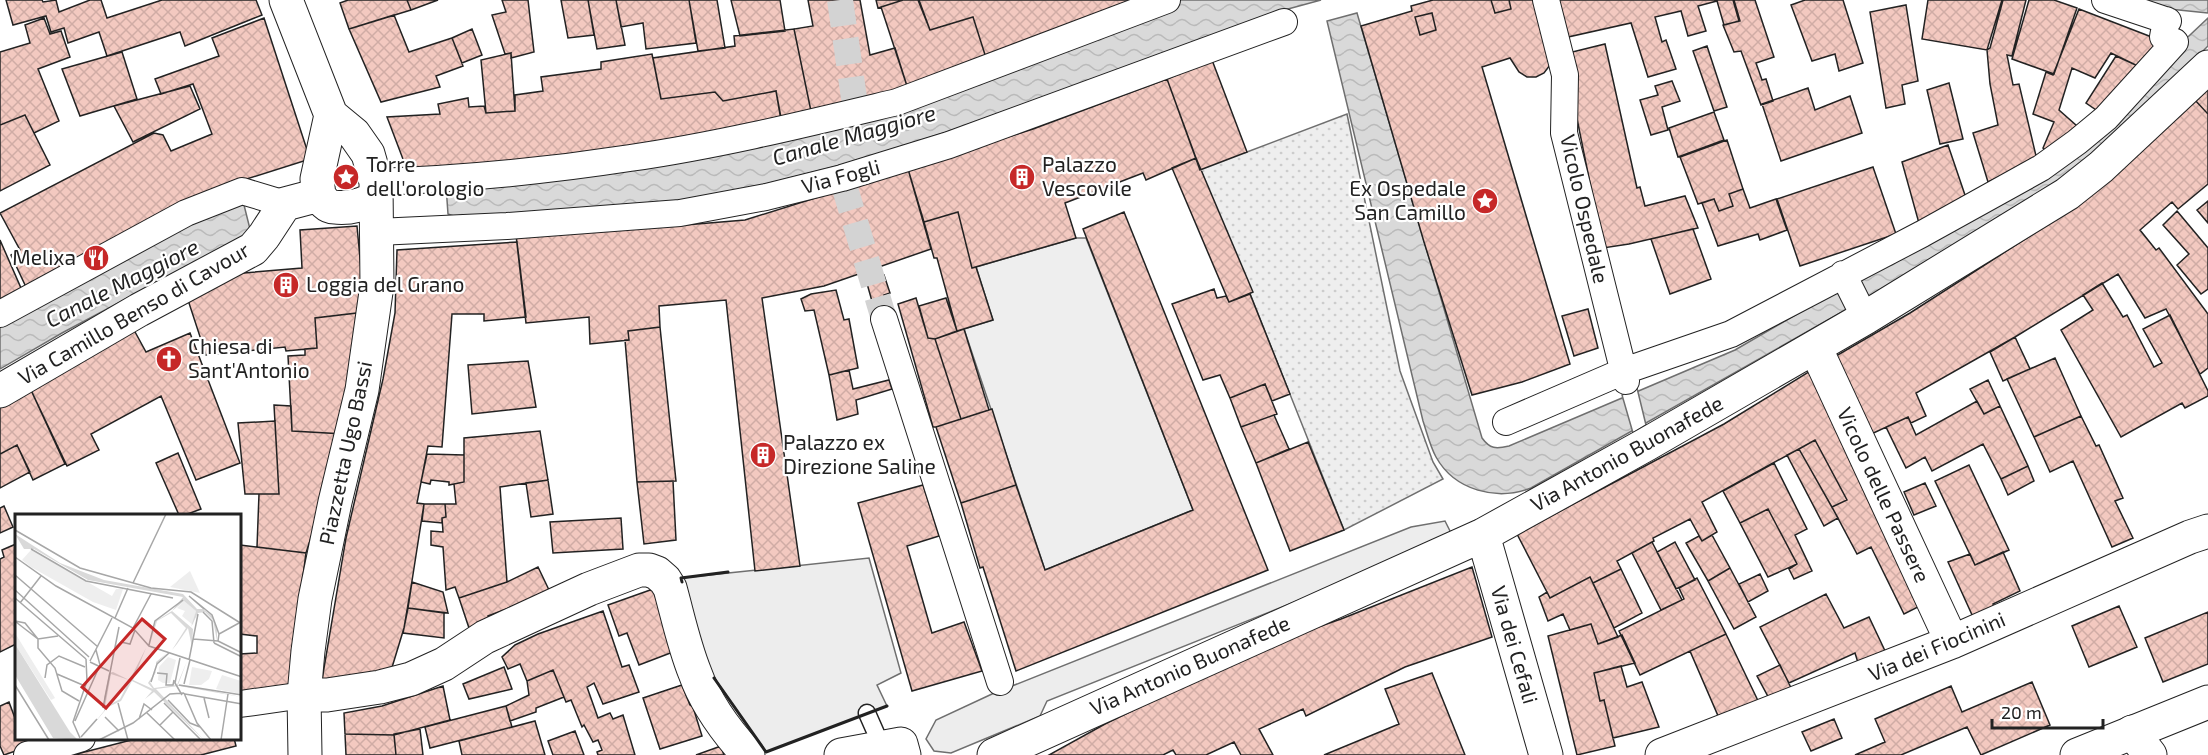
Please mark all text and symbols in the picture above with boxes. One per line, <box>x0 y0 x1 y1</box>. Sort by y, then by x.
water label: Canale Maggiore <box>769 98 939 170</box>
street label: Vicolo Ospedale <box>1556 132 1615 286</box>
place label: Torre dell'orologio <box>366 151 484 200</box>
place label: Palazzo Vescovile <box>1042 151 1132 200</box>
street label: Via Fogli <box>799 153 883 198</box>
place icon: Torre dell'orologio <box>331 162 361 192</box>
building icon: Palazzo Vescovile <box>1007 162 1037 192</box>
place label: Ex Ospedale San Camillo <box>1349 175 1466 224</box>
place icon: Ex Ospedale San Camillo <box>1470 186 1500 216</box>
water label: Canale Maggiore <box>40 232 203 332</box>
street label: Via Camillo Benso di Cavour <box>13 236 254 389</box>
restaurant icon: Melixa <box>81 243 111 273</box>
place label: Melixa <box>12 244 76 269</box>
building icon: Loggia del Grano <box>271 270 301 300</box>
place label: Loggia del Grano <box>306 271 465 296</box>
place label: Chiesa di Sant'Antonio <box>188 333 310 382</box>
church icon: Chiesa di Sant'Antonio <box>154 344 184 374</box>
street label: Piazzetta Ugo Bassi <box>313 359 376 547</box>
street label: Via Antonio Buonafede <box>1526 389 1727 516</box>
street label: Vicolo delle Passere <box>1833 403 1936 586</box>
place label: Palazzo ex Direzione Saline <box>783 429 936 478</box>
building icon: Palazzo ex Direzione Saline <box>748 440 778 470</box>
inset map <box>15 514 242 740</box>
street label: Via dei Cefali <box>1487 583 1544 706</box>
street label: Via dei Fiocinini <box>1864 606 2009 686</box>
street label: Via Antonio Buonafede <box>1086 609 1293 720</box>
scale bar <box>1992 692 2103 730</box>
text: 20 m <box>2001 701 2042 723</box>

